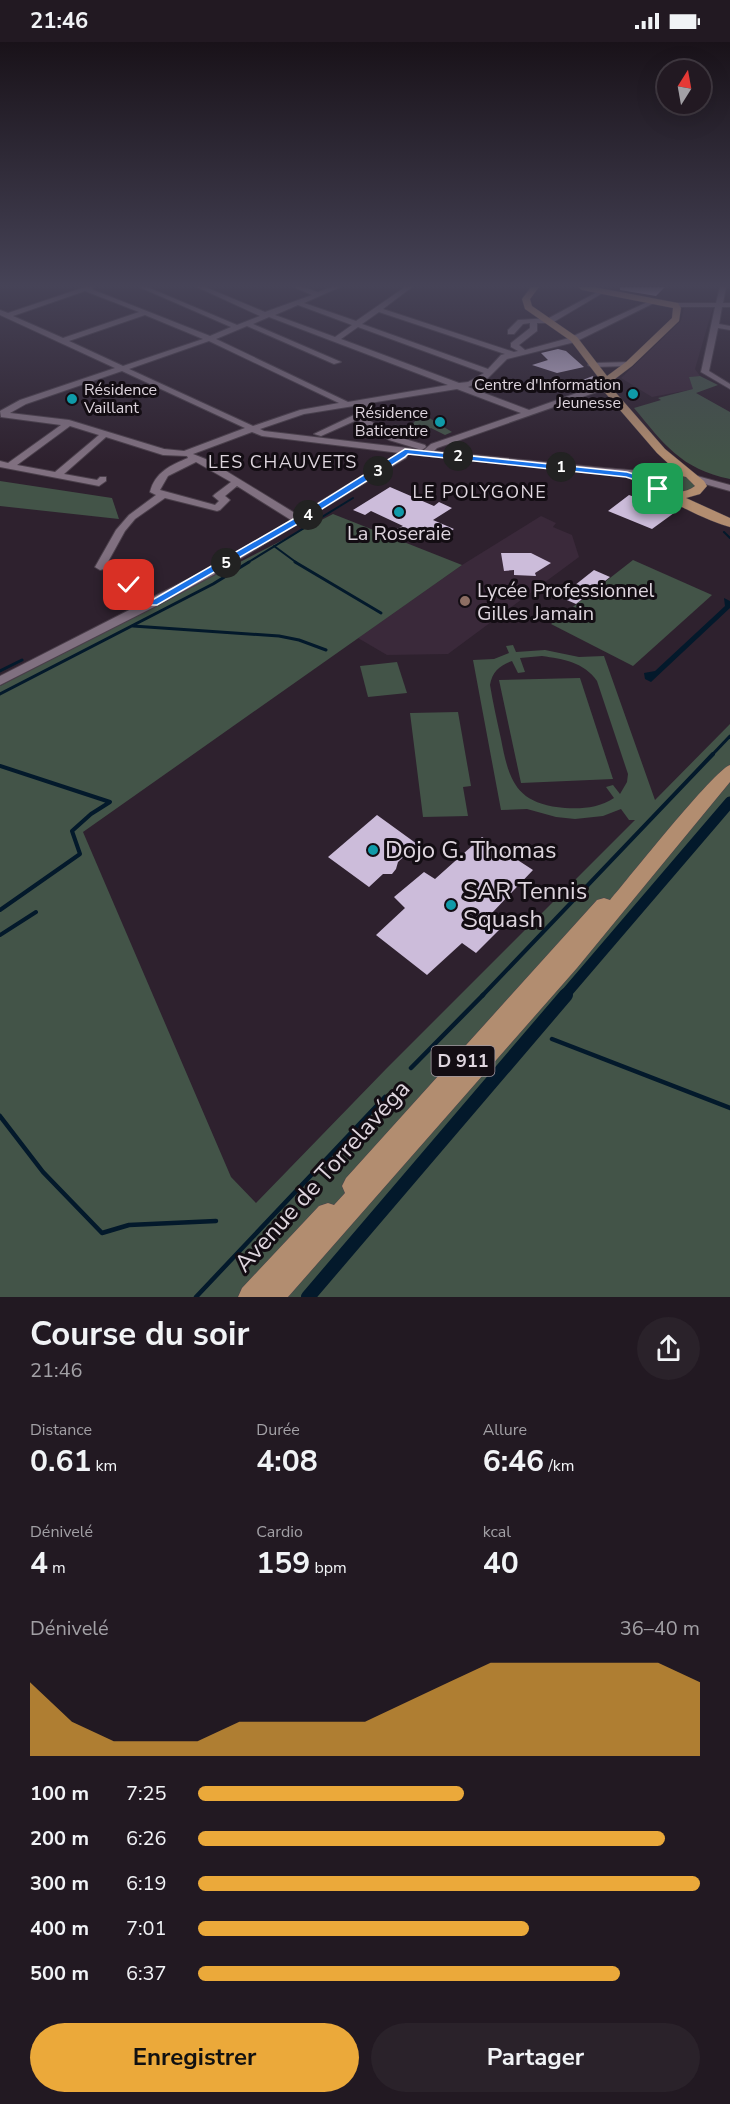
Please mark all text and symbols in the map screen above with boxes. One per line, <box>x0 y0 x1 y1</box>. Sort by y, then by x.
text: 21:46 <box>30 6 88 36</box>
north arrow <box>657 60 711 114</box>
map controls <box>657 60 711 114</box>
place label: Centre d'Information Jeunesse <box>474 374 621 414</box>
place label: Résidence Vaillant <box>83 379 157 419</box>
marker: Centre d'Information Jeunesse <box>626 387 640 401</box>
marker: Résidence Vaillant <box>65 392 79 406</box>
place label: Résidence Baticentre <box>355 402 428 442</box>
marker: Résidence Baticentre <box>433 415 447 429</box>
pin: 2 <box>443 441 473 471</box>
text: 2 <box>453 445 463 467</box>
district label: LES CHAUVETS <box>208 450 358 474</box>
pin: 1 <box>546 452 576 482</box>
pin: 3 <box>363 456 393 486</box>
text: 1 <box>556 456 566 478</box>
text: 3 <box>373 460 383 482</box>
pin <box>632 463 683 514</box>
icon: arrive <box>641 472 674 505</box>
district label: LE POLYGONE <box>413 480 547 504</box>
pin: 4 <box>293 500 323 530</box>
text: 4 <box>303 504 313 526</box>
marker: La Roseraie <box>392 505 406 519</box>
place label: La Roseraie <box>347 520 451 547</box>
pin: 5 <box>211 548 241 578</box>
text: 5 <box>221 552 231 574</box>
pin <box>103 559 154 610</box>
icon: check <box>112 568 145 601</box>
place label: Lycée Professionnel Gilles Jamain <box>477 577 655 627</box>
marker: Lycée Professionnel Gilles Jamain <box>458 594 472 608</box>
place label: Dojo G. Thomas <box>385 834 557 866</box>
marker: Dojo G. Thomas <box>366 843 380 857</box>
place label: SAR Tennis Squash <box>463 875 587 935</box>
marker: SAR Tennis Squash <box>444 898 458 912</box>
road number: D 911 <box>432 1046 494 1076</box>
street label: Avenue de Torrelavéga <box>227 1073 417 1279</box>
text: Course du soir <box>30 1312 249 1357</box>
button: share <box>637 1317 700 1380</box>
text: 21:46 <box>30 1357 83 1384</box>
text: Distance <box>30 1419 92 1441</box>
text: Durée <box>256 1419 300 1441</box>
text: Allure <box>483 1419 527 1441</box>
text: 0.61 <box>30 1441 91 1482</box>
text: 4:08 <box>256 1441 318 1482</box>
text: 6:46 <box>483 1441 544 1482</box>
text: km <box>91 1455 117 1477</box>
text: /km <box>544 1455 574 1477</box>
text: Dénivelé <box>30 1521 93 1543</box>
text: Cardio <box>256 1521 303 1543</box>
text: kcal <box>483 1521 511 1543</box>
text: 4 <box>30 1543 48 1584</box>
text: 159 <box>256 1543 310 1584</box>
text: 40 <box>483 1543 519 1584</box>
text: m <box>48 1557 66 1579</box>
text: bpm <box>310 1557 347 1579</box>
text: Dénivelé <box>30 1615 109 1642</box>
text: 36–40 m <box>620 1615 700 1642</box>
text: 100 m <box>30 1780 89 1807</box>
text: 7:25 <box>126 1780 167 1807</box>
text: 200 m <box>30 1825 89 1852</box>
text: 6:26 <box>126 1825 167 1852</box>
text: 300 m <box>30 1870 89 1897</box>
text: 6:19 <box>126 1870 167 1897</box>
text: 400 m <box>30 1915 89 1942</box>
text: 7:01 <box>126 1915 167 1942</box>
text: 500 m <box>30 1960 89 1987</box>
text: 6:37 <box>126 1960 167 1987</box>
button: Enregistrer <box>30 2023 359 2092</box>
button: Partager <box>371 2023 700 2092</box>

